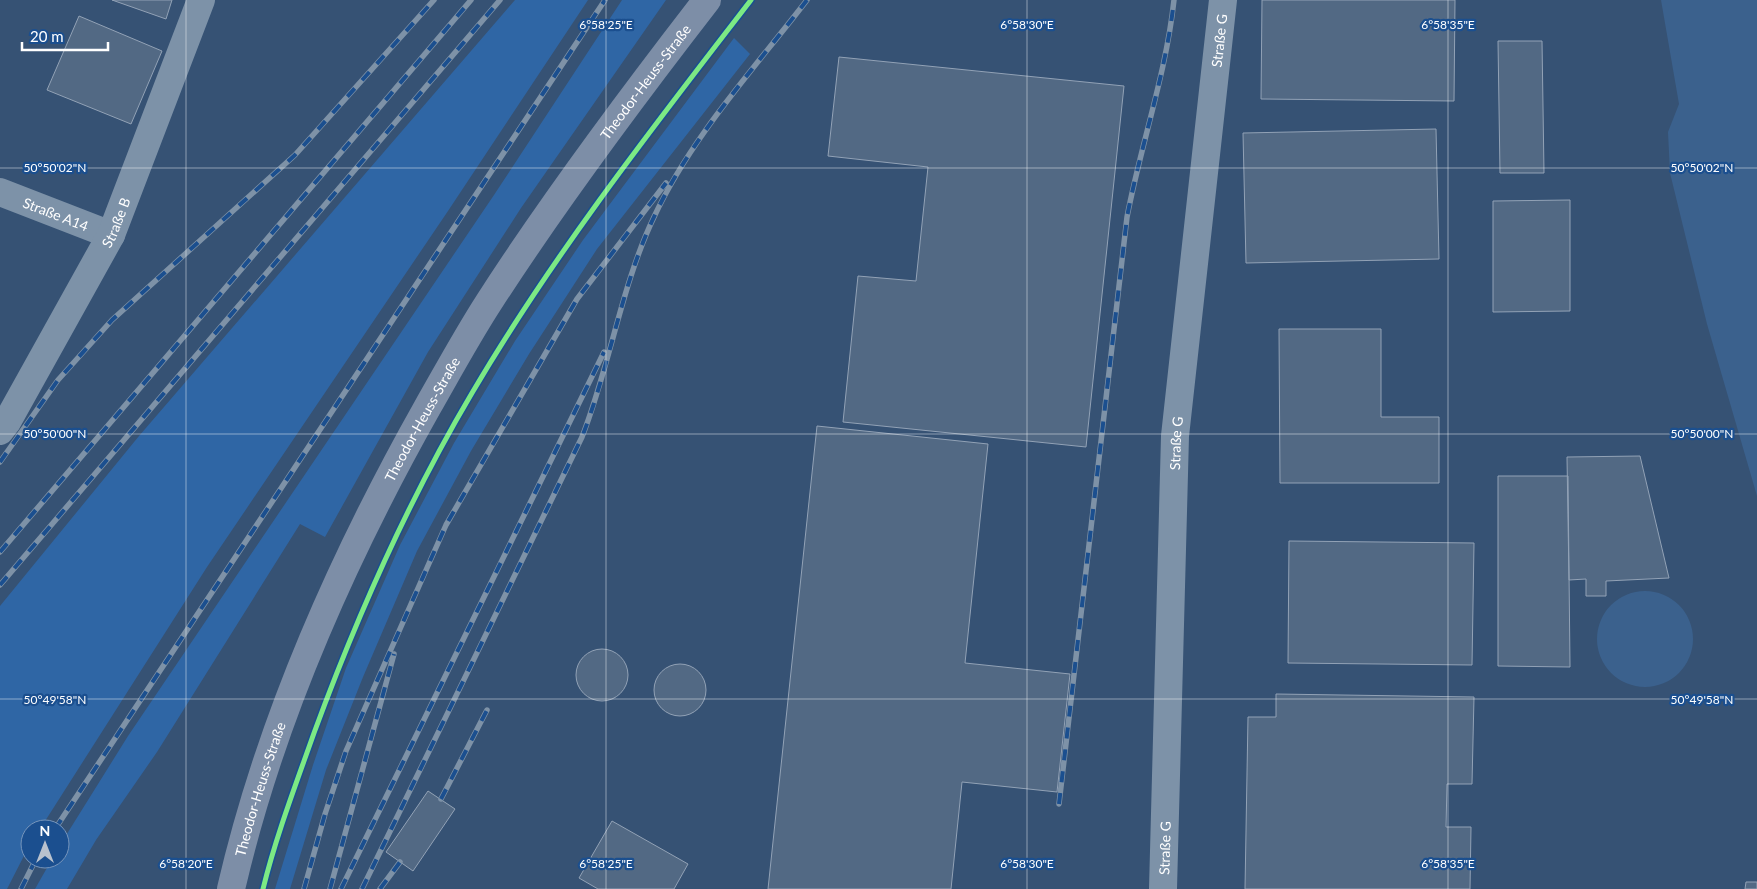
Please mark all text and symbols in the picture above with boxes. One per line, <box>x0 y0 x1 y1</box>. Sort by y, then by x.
street label: Straße G <box>1207 13 1230 68</box>
text: 6°58'25"E <box>579 17 633 32</box>
text: 6°58'30"E <box>1000 17 1054 32</box>
text: 6°58'35"E <box>1421 17 1475 32</box>
scale bar <box>22 20 109 52</box>
street label: Theodor-Heuss-Straße <box>596 21 694 143</box>
text: 20 m <box>30 27 64 45</box>
text: 50°50'02"N <box>24 160 86 175</box>
text: 50°50'02"N <box>1671 160 1733 175</box>
street label: Straße A14 <box>21 193 91 234</box>
street label: Straße B <box>97 195 133 250</box>
street label: Theodor-Heuss-Straße <box>380 354 463 484</box>
street label: Straße G <box>1166 416 1186 470</box>
text: 50°50'00"N <box>24 426 86 441</box>
text: 50°50'00"N <box>1671 426 1733 441</box>
text: 50°49'58"N <box>24 692 86 707</box>
text: 50°49'58"N <box>1671 692 1733 707</box>
street label: Theodor-Heuss-Straße <box>231 719 288 858</box>
north arrow <box>20 819 70 869</box>
street label: Straße G <box>1155 821 1173 875</box>
text: N <box>40 822 50 839</box>
text: 6°58'20"E <box>159 856 213 871</box>
text: 6°58'25"E <box>579 856 633 871</box>
text: 6°58'30"E <box>1000 856 1054 871</box>
text: 6°58'35"E <box>1421 856 1475 871</box>

